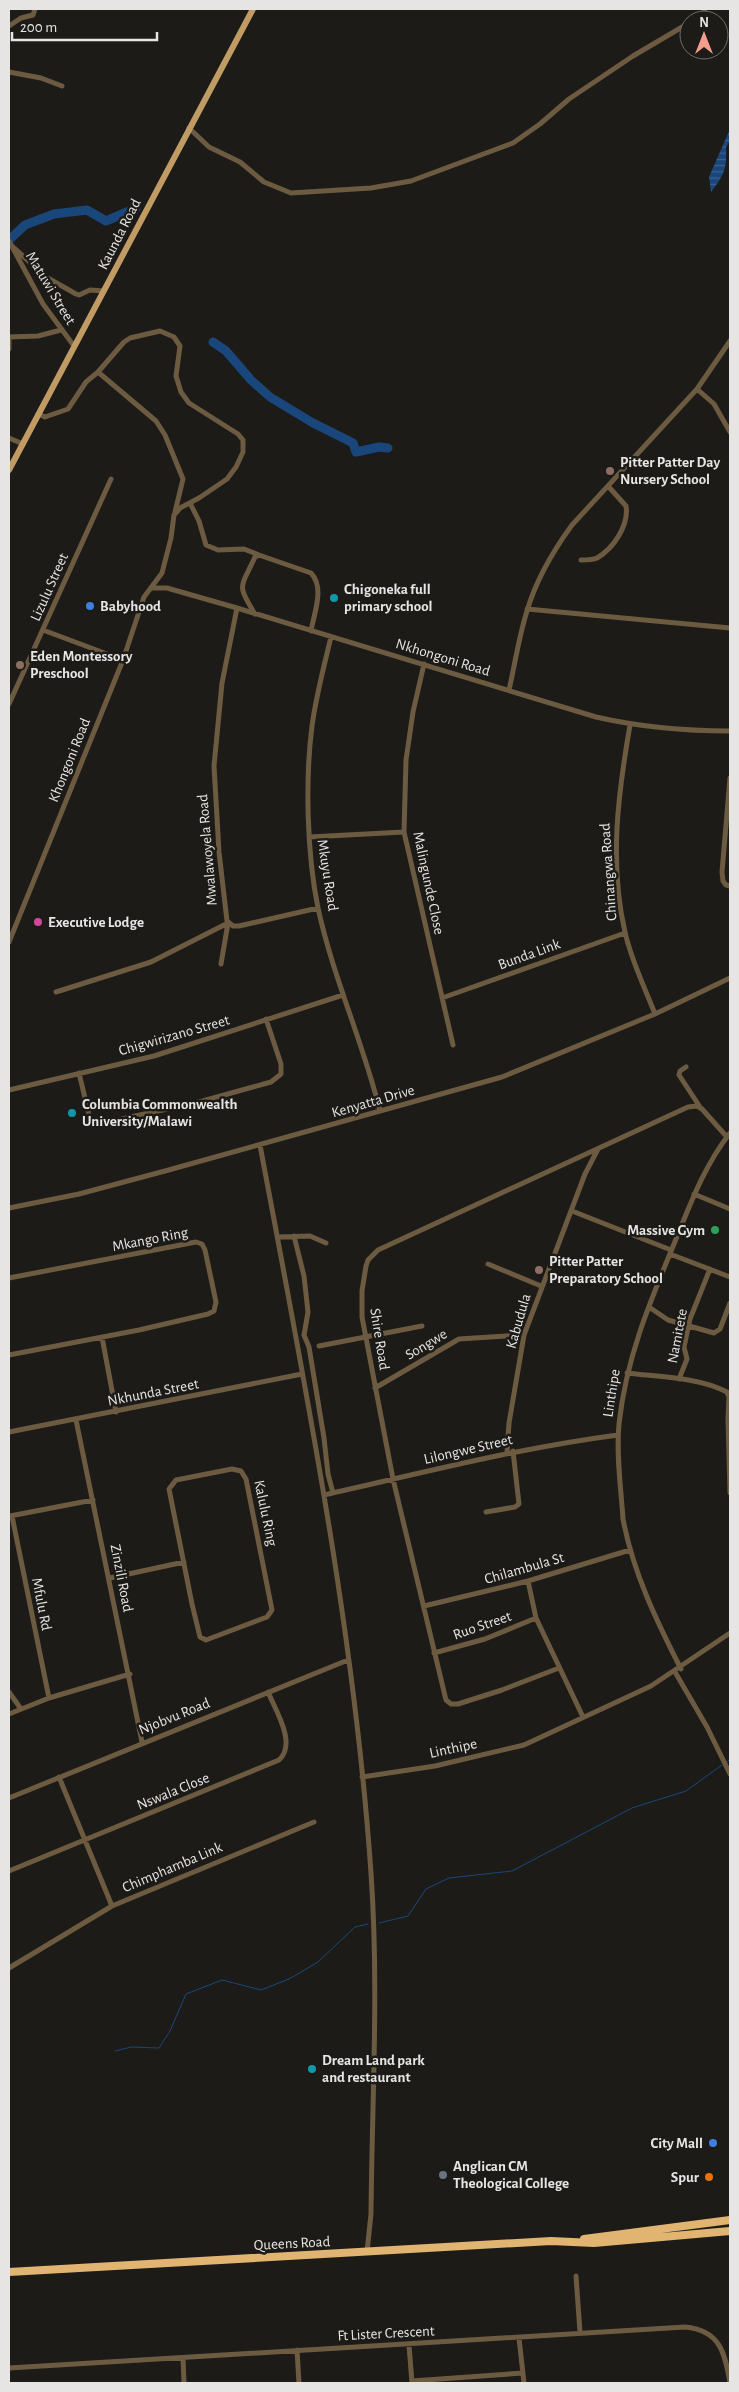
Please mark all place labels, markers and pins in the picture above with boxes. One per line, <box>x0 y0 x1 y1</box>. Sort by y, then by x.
place label: Pitter Patter Day Nursery School <box>620 455 720 487</box>
marker: Pitter Patter Day Nursery School <box>604 465 616 477</box>
place label: Chigoneka full primary school <box>344 582 433 614</box>
marker: Chigoneka full primary school <box>328 592 340 604</box>
place label: Babyhood <box>100 599 161 614</box>
marker: Babyhood <box>84 600 96 612</box>
place label: Eden Montessory Preschool <box>30 649 133 681</box>
marker: Eden Montessory Preschool <box>14 659 26 671</box>
place label: Executive Lodge <box>48 915 144 930</box>
marker: Executive Lodge <box>32 916 44 928</box>
place label: Columbia Commonwealth University/Malawi <box>82 1097 238 1129</box>
marker: Columbia Commonwealth University/Malawi <box>66 1107 78 1119</box>
place label: Massive Gym <box>627 1223 705 1238</box>
marker: Massive Gym <box>709 1224 721 1236</box>
place label: Pitter Patter Preparatory School <box>549 1254 663 1286</box>
marker: Pitter Patter Preparatory School <box>533 1264 545 1276</box>
place label: Dream Land park and restaurant <box>322 2053 425 2085</box>
marker: Dream Land park and restaurant <box>306 2063 318 2075</box>
place label: City Mall <box>650 2136 703 2151</box>
marker: City Mall <box>707 2137 719 2149</box>
place label: Anglican CM Theological College <box>453 2159 569 2191</box>
marker: Anglican CM Theological College <box>437 2169 449 2181</box>
place label: Spur <box>671 2170 700 2185</box>
marker: Spur <box>703 2171 715 2183</box>

